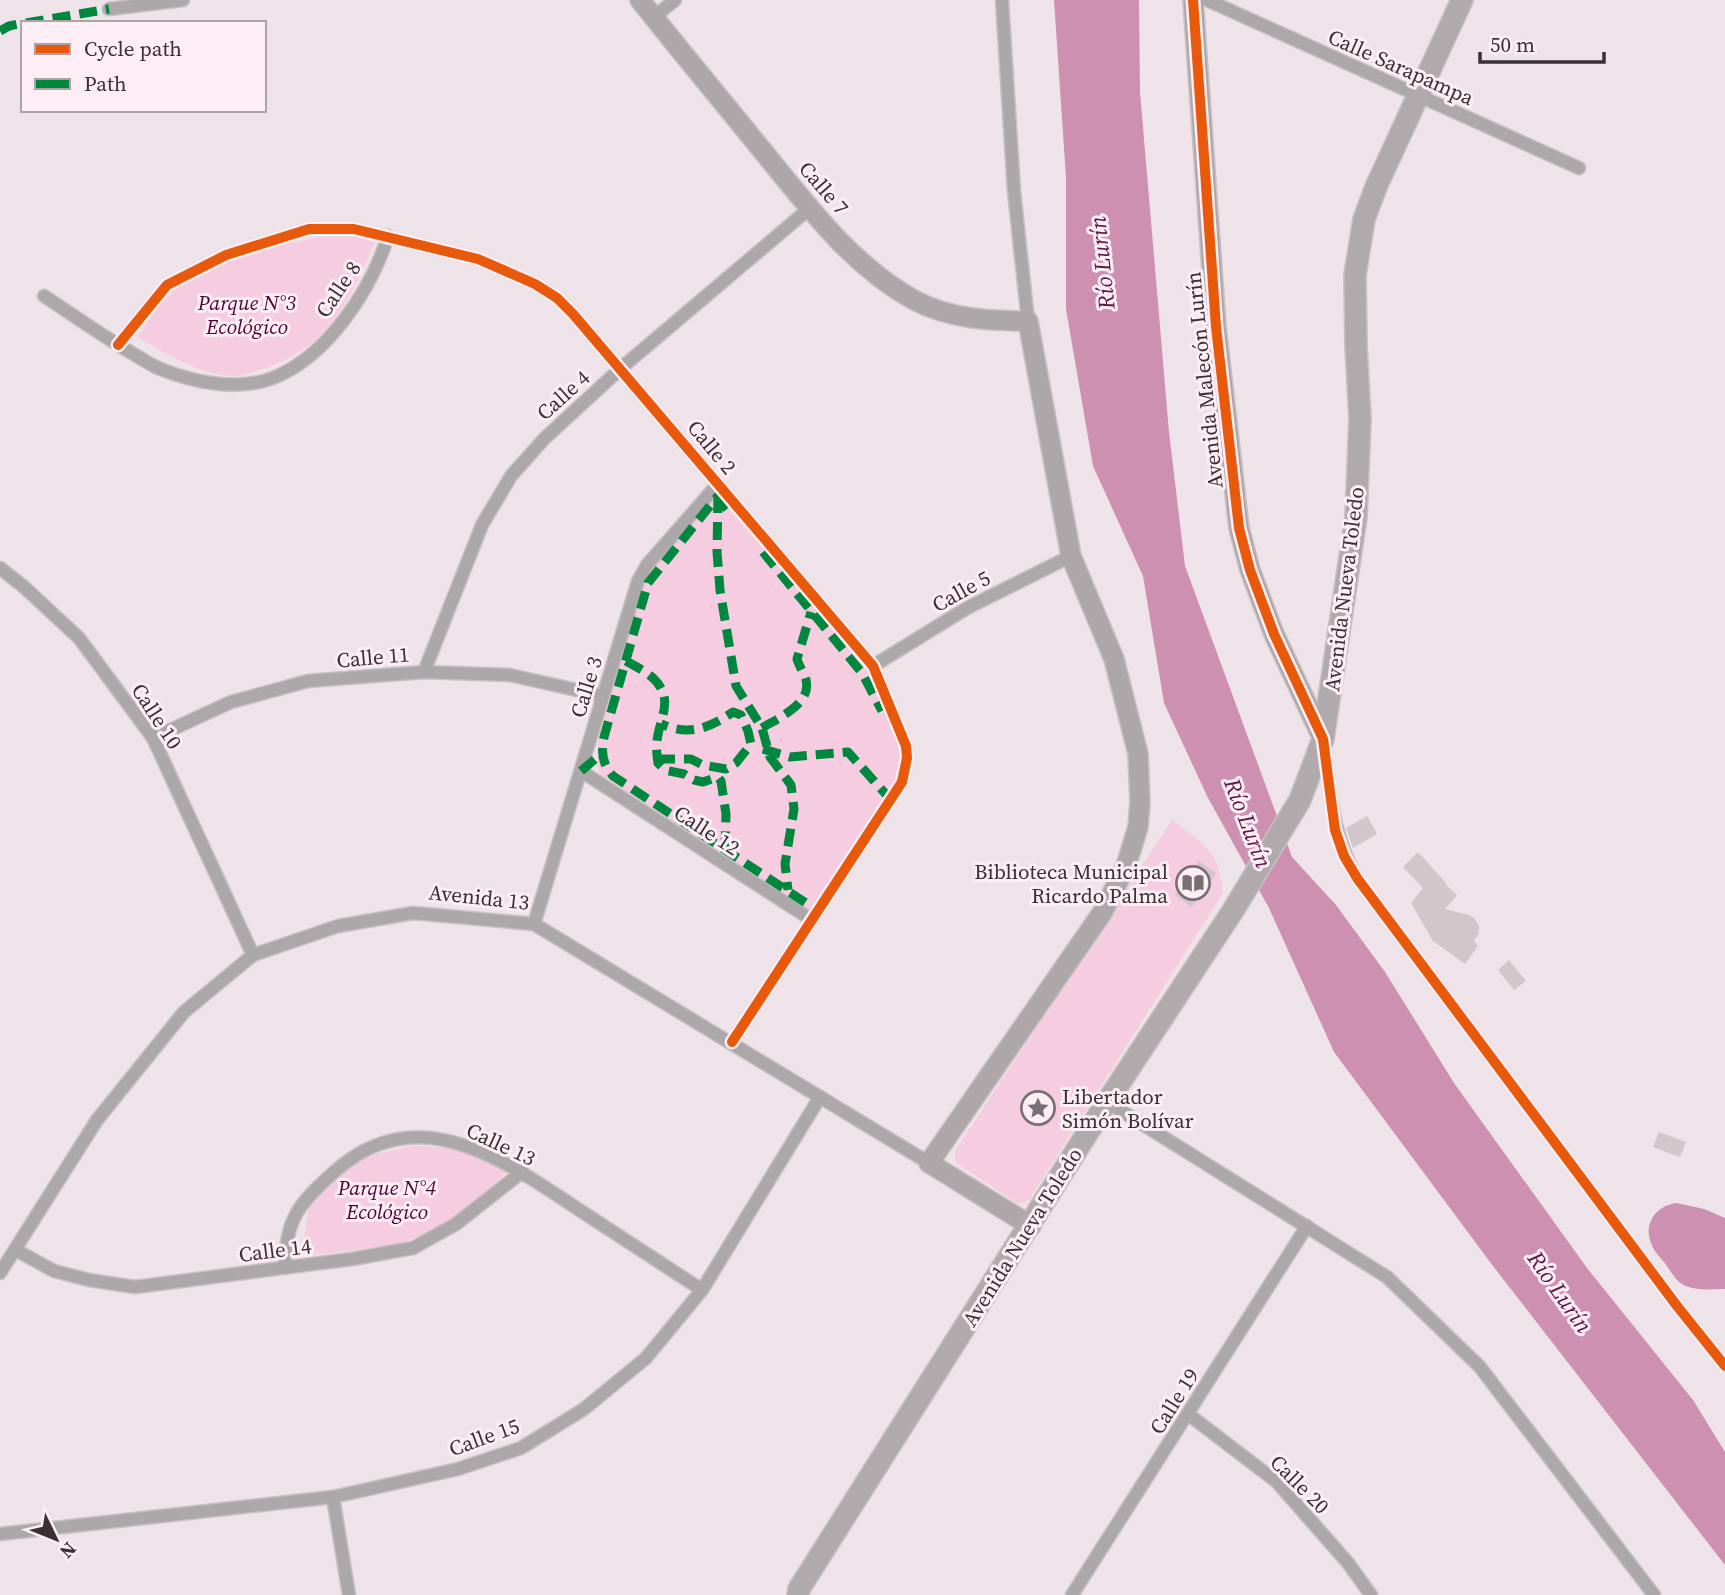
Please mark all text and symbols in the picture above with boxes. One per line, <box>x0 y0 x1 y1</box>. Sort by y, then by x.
legend <box>21 21 266 112</box>
scale bar <box>1480 21 1604 65</box>
street label: Calle Sarapampa <box>1324 22 1479 112</box>
text: 50 m <box>1490 30 1535 59</box>
text: Cycle path <box>84 34 182 63</box>
text: Path <box>84 69 127 98</box>
street label: Calle 7 <box>793 155 855 221</box>
water label: Río Lurín <box>1081 215 1123 312</box>
street label: Calle 8 <box>308 255 368 323</box>
street label: Avenida Malecón Lurín <box>1178 270 1230 490</box>
park label: Parque N°3 Ecológico <box>197 288 296 341</box>
street label: Calle 4 <box>530 363 596 427</box>
street label: Calle 2 <box>681 414 743 480</box>
street label: Avenida Nueva Toledo <box>1317 485 1371 693</box>
street label: Calle 5 <box>927 563 995 619</box>
street label: Calle 11 <box>335 639 411 675</box>
street label: Calle 3 <box>563 653 609 721</box>
street label: Calle 10 <box>125 677 189 755</box>
water label: Río Lurín <box>1216 773 1280 872</box>
street label: Calle 12 <box>668 798 746 862</box>
place label: Biblioteca Municipal Ricardo Palma <box>974 857 1168 910</box>
library icon: Biblioteca Municipal Ricardo Palma <box>1174 864 1212 902</box>
street label: Avenida 13 <box>427 877 531 917</box>
place label: Libertador Simón Bolívar <box>1062 1082 1194 1135</box>
place icon: Libertador Simón Bolívar <box>1019 1089 1057 1127</box>
street label: Calle 13 <box>462 1115 540 1173</box>
street label: Avenida Nueva Toledo <box>955 1142 1089 1332</box>
park label: Parque N°4 Ecológico <box>337 1173 436 1226</box>
street label: Calle 14 <box>237 1231 314 1269</box>
water label: Río Lurín <box>1520 1244 1600 1339</box>
street label: Calle 19 <box>1142 1362 1206 1440</box>
street label: Calle 15 <box>445 1411 523 1463</box>
street label: Calle 20 <box>1264 1448 1336 1520</box>
north arrow <box>21 1504 91 1574</box>
text: N <box>54 1537 83 1565</box>

